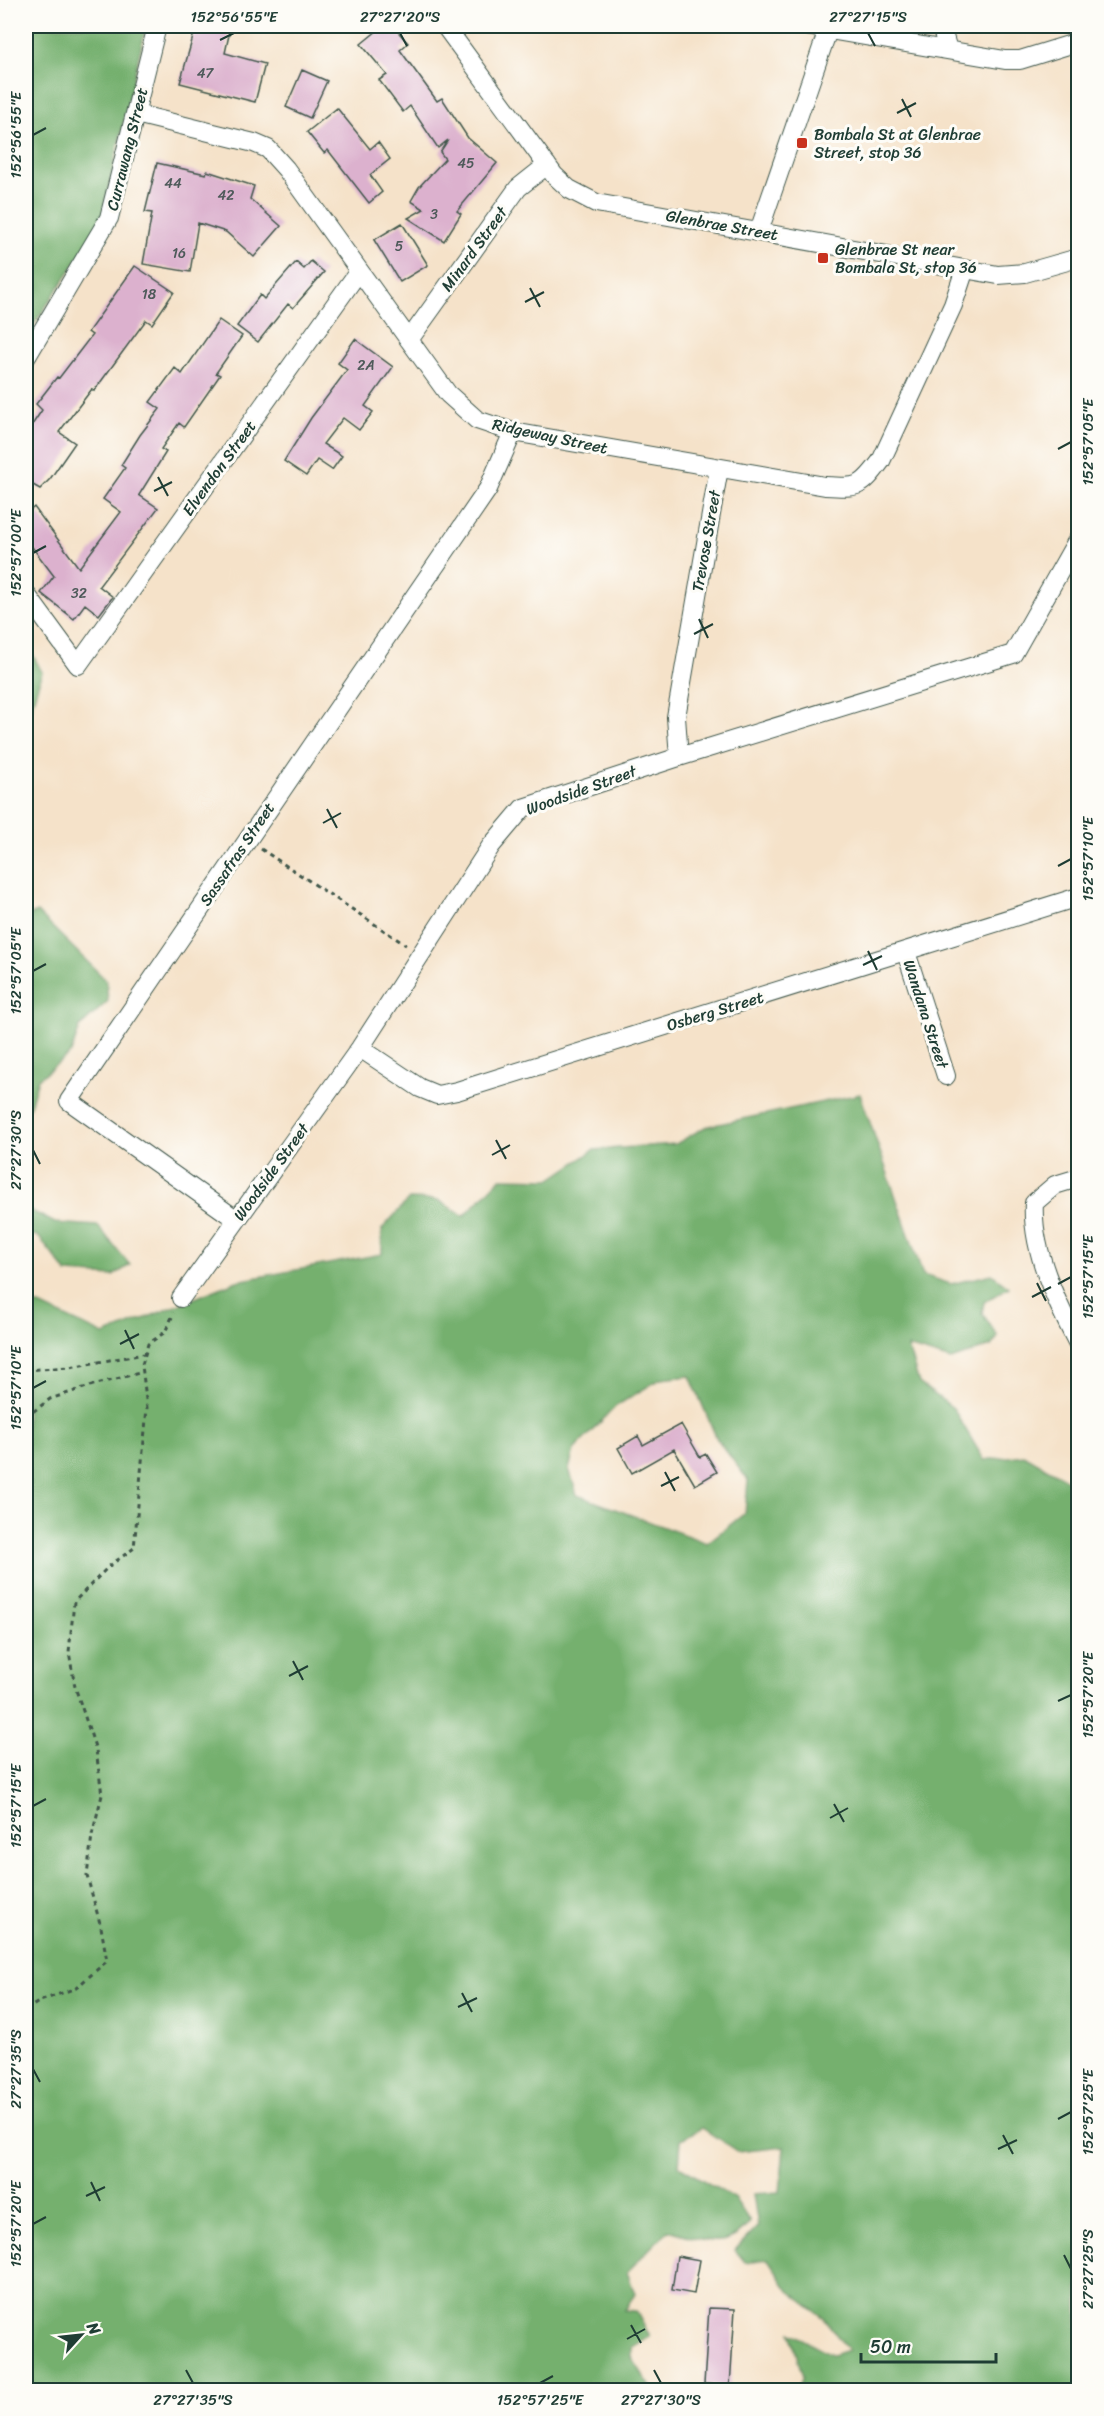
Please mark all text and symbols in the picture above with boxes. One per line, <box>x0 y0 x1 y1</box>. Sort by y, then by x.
text: 152°56'55"E <box>191 4 279 30</box>
text: 27°27'20"S <box>360 4 441 30</box>
text: 27°27'15"S <box>829 4 907 30</box>
house number: 47 <box>197 61 214 86</box>
street label: Currawang Street <box>98 84 156 214</box>
text: 152°56'55"E <box>3 90 29 178</box>
place label: Bombala St at Glenbrae Street, stop 36 <box>814 120 981 167</box>
marker: Bombala St at Glenbrae Street, stop 36 <box>795 136 809 150</box>
house number: 45 <box>457 151 475 176</box>
house number: 44 <box>164 171 182 196</box>
house number: 42 <box>218 183 234 208</box>
street label: Minard Street <box>433 200 515 298</box>
street label: Glenbrae Street <box>664 201 780 249</box>
house number: 3 <box>430 202 438 227</box>
house number: 5 <box>395 234 404 259</box>
place label: Glenbrae St near Bombala St, stop 36 <box>835 235 977 282</box>
house number: 16 <box>172 241 186 266</box>
marker: Glenbrae St near Bombala St, stop 36 <box>816 251 830 265</box>
house number: 18 <box>142 282 157 307</box>
house number: 2A <box>357 353 375 378</box>
text: 152°57'05"E <box>1075 397 1101 486</box>
street label: Ridgeway Street <box>490 410 610 462</box>
street label: Elvendon Street <box>174 414 264 522</box>
street label: Trevose Street <box>683 487 729 594</box>
text: 152°57'00"E <box>3 508 29 597</box>
house number: 32 <box>71 581 87 606</box>
street label: Woodside Street <box>522 756 641 823</box>
street label: Sassafras Street <box>191 796 283 912</box>
text: 152°57'10"E <box>1075 815 1101 901</box>
text: 152°57'05"E <box>3 926 29 1015</box>
street label: Wandana Street <box>895 956 957 1073</box>
street label: Osberg Street <box>663 982 767 1040</box>
text: 27°27'30"S <box>3 1110 29 1190</box>
street label: Woodside Street <box>225 1116 317 1227</box>
text: 152°57'15"E <box>1075 1233 1101 1319</box>
text: 152°57'10"E <box>3 1344 29 1430</box>
text: 152°57'20"E <box>1075 1650 1101 1738</box>
text: 152°57'15"E <box>3 1762 29 1848</box>
text: 27°27'35"S <box>3 2029 29 2109</box>
text: 152°57'25"E <box>1075 2067 1101 2155</box>
text: 152°57'20"E <box>3 2179 29 2267</box>
text: 27°27'25"S <box>1075 2228 1101 2309</box>
north arrow <box>51 2305 111 2365</box>
text: N <box>78 2316 110 2341</box>
scale bar <box>861 2326 996 2364</box>
text: 50 m <box>870 2331 911 2363</box>
text: 27°27'35"S <box>153 2387 233 2413</box>
text: 152°57'25"E <box>497 2387 585 2413</box>
text: 27°27'30"S <box>621 2387 701 2413</box>

